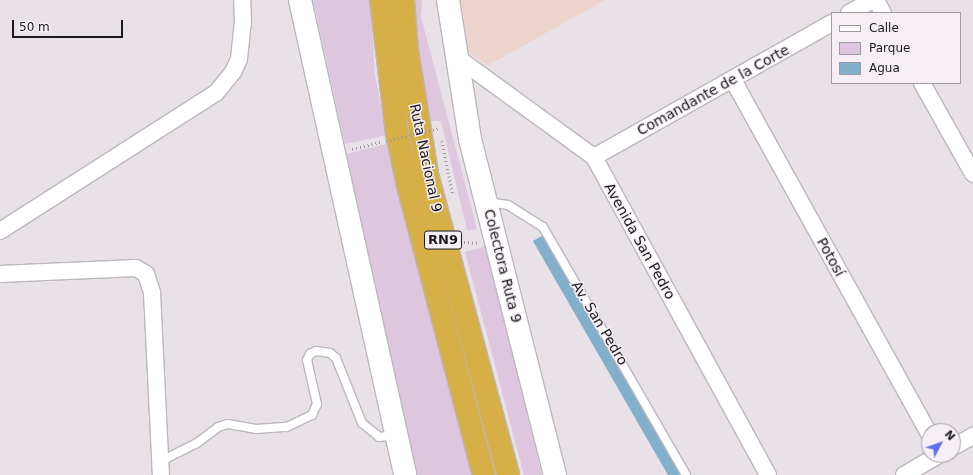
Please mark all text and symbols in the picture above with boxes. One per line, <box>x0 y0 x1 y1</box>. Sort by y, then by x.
scale bar <box>14 12 125 38</box>
legend <box>831 12 961 84</box>
text: 50 m <box>19 20 50 34</box>
text: Calle <box>869 21 899 35</box>
street label: Comandante de la Corte <box>634 41 792 139</box>
text: Parque <box>869 41 910 55</box>
text: Agua <box>869 61 900 75</box>
street label: Ruta Nacional 9 <box>406 102 446 214</box>
street label: Avenida San Pedro <box>601 180 679 302</box>
street label: Colectora Ruta 9 <box>481 207 525 325</box>
road number: RN9 <box>424 229 462 251</box>
street label: Potosí <box>814 235 848 279</box>
street label: Av. San Pedro <box>568 278 632 368</box>
north arrow <box>921 423 961 463</box>
text: N <box>942 428 958 443</box>

